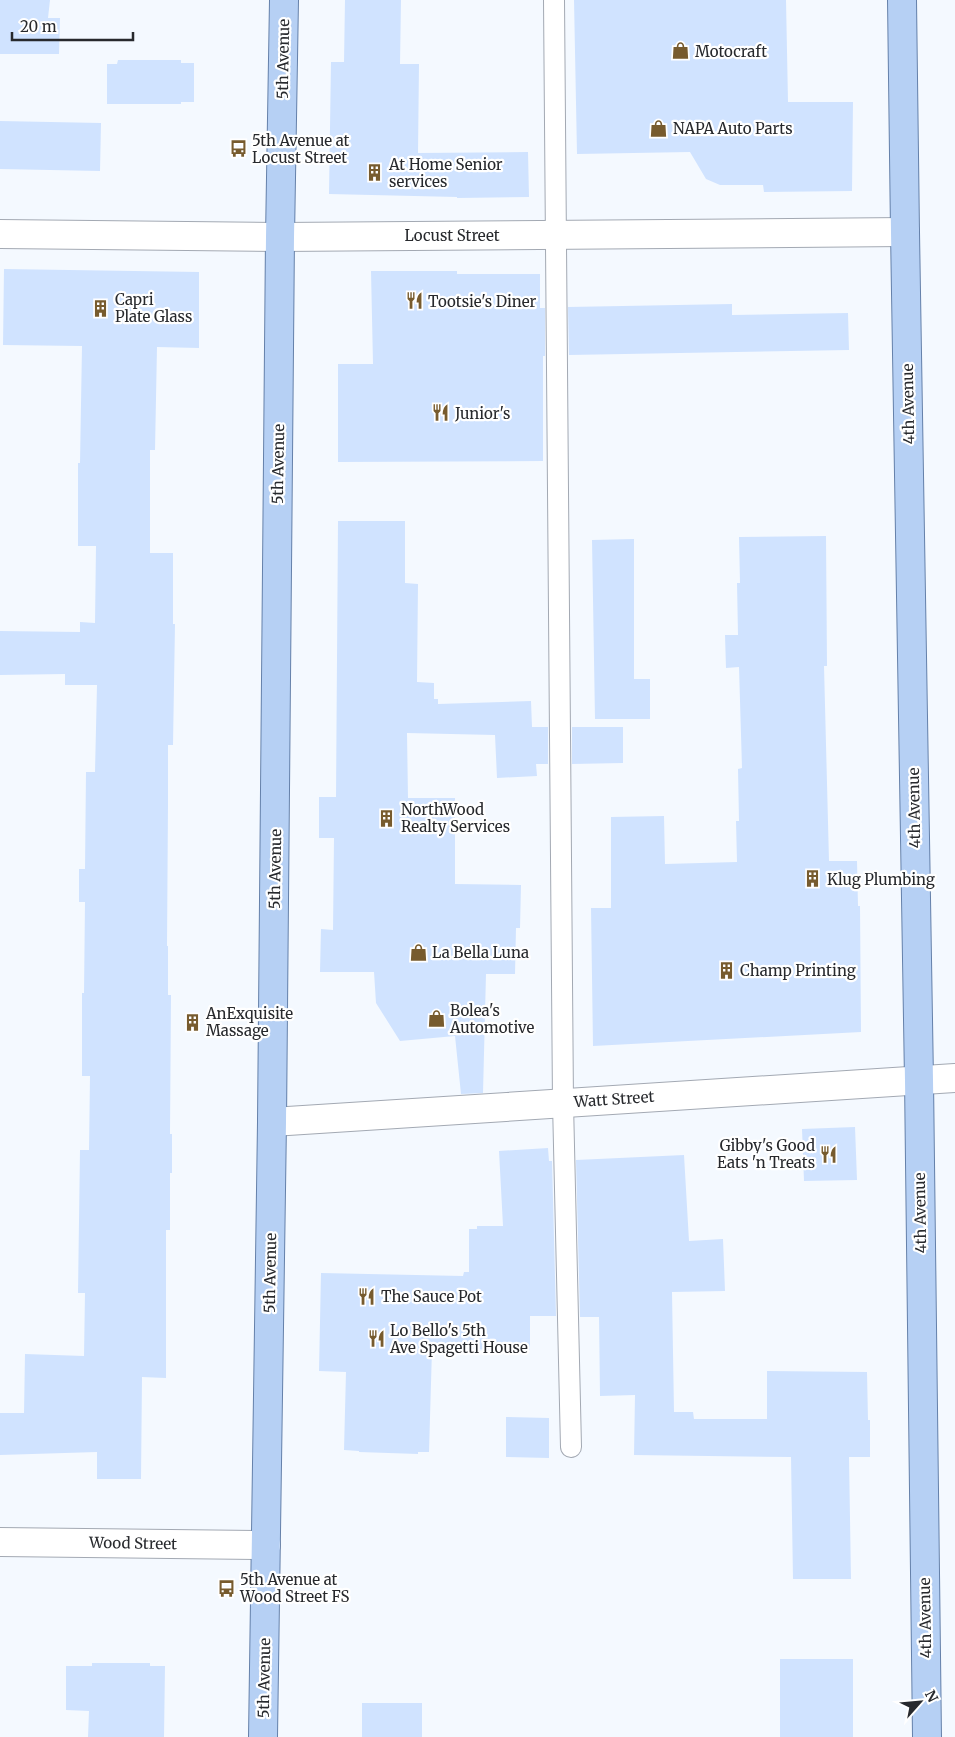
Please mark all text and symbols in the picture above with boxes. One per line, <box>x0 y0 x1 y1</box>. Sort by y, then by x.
scale bar <box>12 10 134 42</box>
text: 20 m <box>20 17 57 36</box>
street label: 5th Avenue <box>273 19 293 99</box>
shop icon: Motocraft <box>671 41 691 61</box>
place label: Motocraft <box>695 42 767 61</box>
shop icon: NAPA Auto Parts <box>649 118 669 138</box>
place label: NAPA Auto Parts <box>673 119 793 138</box>
place label: 5th Avenue at Locust Street <box>252 131 350 167</box>
bus stop icon: 5th Avenue at Locust Street <box>228 139 248 159</box>
place label: At Home Senior services <box>388 155 503 191</box>
building icon: At Home Senior services <box>365 163 385 183</box>
street label: Locust Street <box>404 226 500 245</box>
place label: Capri Plate Glass <box>115 290 192 326</box>
restaurant icon: Tootsie's Diner <box>404 291 424 311</box>
place label: Tootsie's Diner <box>428 292 537 311</box>
building icon: Capri Plate Glass <box>91 298 111 318</box>
street label: 4th Avenue <box>898 363 918 445</box>
restaurant icon: Junior's <box>431 403 451 423</box>
place label: Junior's <box>454 404 510 423</box>
street label: 5th Avenue <box>268 424 288 504</box>
street label: 4th Avenue <box>904 767 924 849</box>
place label: NorthWood Realty Services <box>401 800 510 836</box>
building icon: NorthWood Realty Services <box>377 808 397 828</box>
street label: 5th Avenue <box>265 829 285 909</box>
building icon: Klug Plumbing <box>803 869 823 889</box>
place label: Klug Plumbing <box>827 870 935 889</box>
shop icon: La Bella Luna <box>408 942 428 962</box>
place label: La Bella Luna <box>432 943 529 962</box>
building icon: Champ Printing <box>716 960 736 980</box>
place label: Champ Printing <box>740 961 856 980</box>
place label: Bolea's Automotive <box>449 1001 534 1037</box>
place label: AnExquisite Massage <box>205 1004 293 1040</box>
shop icon: Bolea's Automotive <box>426 1009 446 1029</box>
building icon: AnExquisite Massage <box>182 1012 202 1032</box>
street label: Watt Street <box>572 1087 655 1111</box>
place label: Gibby's Good Eats 'n Treats <box>717 1136 815 1172</box>
restaurant icon: Gibby's Good Eats 'n Treats <box>819 1144 839 1164</box>
street label: 4th Avenue <box>910 1172 930 1254</box>
street label: 5th Avenue <box>260 1233 280 1313</box>
restaurant icon: The Sauce Pot <box>357 1286 377 1306</box>
place label: The Sauce Pot <box>381 1287 482 1306</box>
place label: Lo Bello's 5th Ave Spagetti House <box>389 1321 528 1357</box>
restaurant icon: Lo Bello's 5th Ave Spagetti House <box>366 1329 386 1349</box>
street label: Wood Street <box>88 1533 177 1553</box>
place label: 5th Avenue at Wood Street FS <box>239 1570 350 1606</box>
street label: 4th Avenue <box>915 1577 935 1659</box>
bus stop icon: 5th Avenue at Wood Street FS <box>216 1578 236 1598</box>
street label: 5th Avenue <box>254 1638 274 1718</box>
north arrow <box>895 1677 945 1727</box>
text: N <box>921 1687 942 1705</box>

